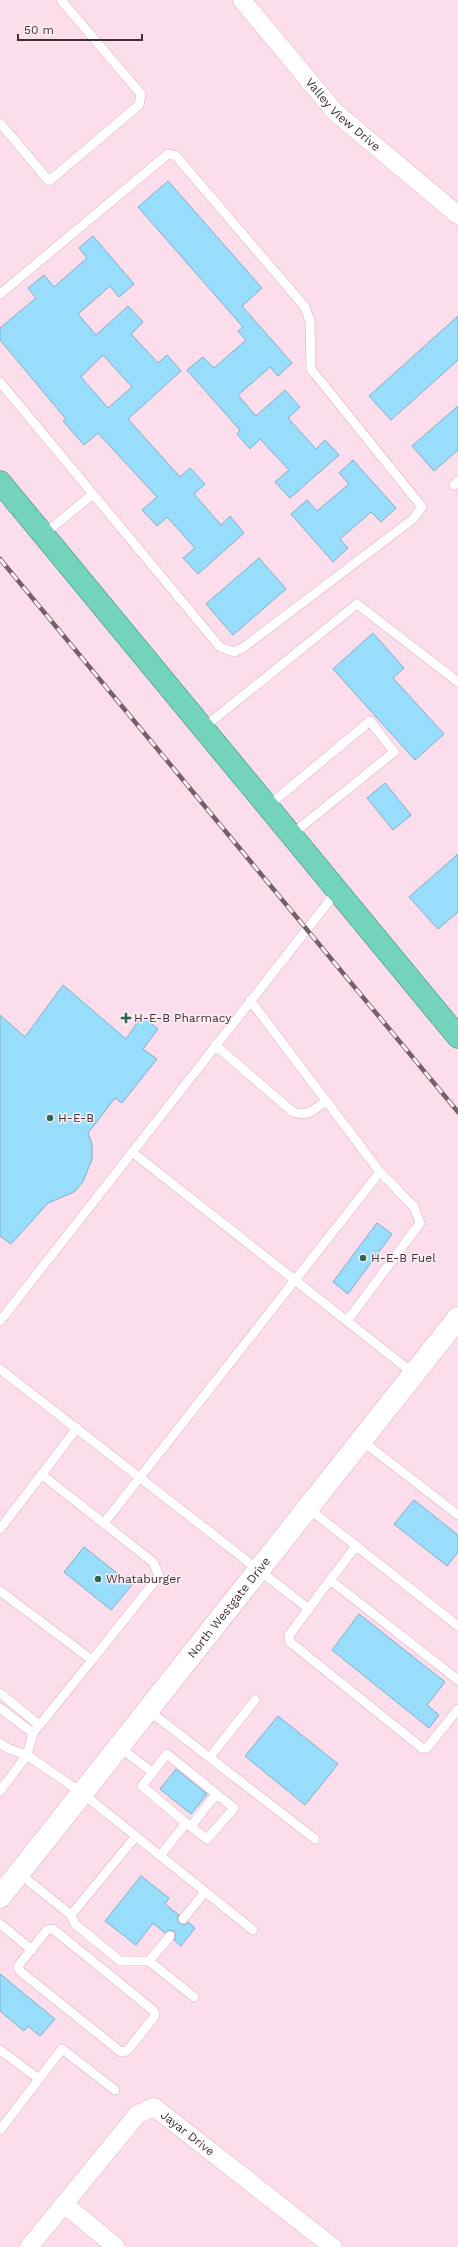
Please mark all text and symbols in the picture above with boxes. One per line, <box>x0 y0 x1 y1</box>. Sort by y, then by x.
scale bar <box>18 16 142 42</box>
text: 50 m <box>24 23 54 37</box>
street label: Valley View Drive <box>303 75 383 154</box>
place label: H-E-B Pharmacy <box>134 1011 232 1025</box>
marker: H-E-B Pharmacy <box>121 1013 131 1023</box>
place label: H-E-B <box>58 1111 94 1125</box>
marker: H-E-B <box>45 1113 55 1123</box>
place label: H-E-B Fuel <box>371 1251 436 1265</box>
marker: H-E-B Fuel <box>358 1253 368 1263</box>
street label: North Westgate Drive <box>185 1554 273 1661</box>
place label: Whataburger <box>106 1572 181 1586</box>
marker: Whataburger <box>93 1574 103 1584</box>
street label: Jayar Drive <box>158 2108 217 2159</box>

